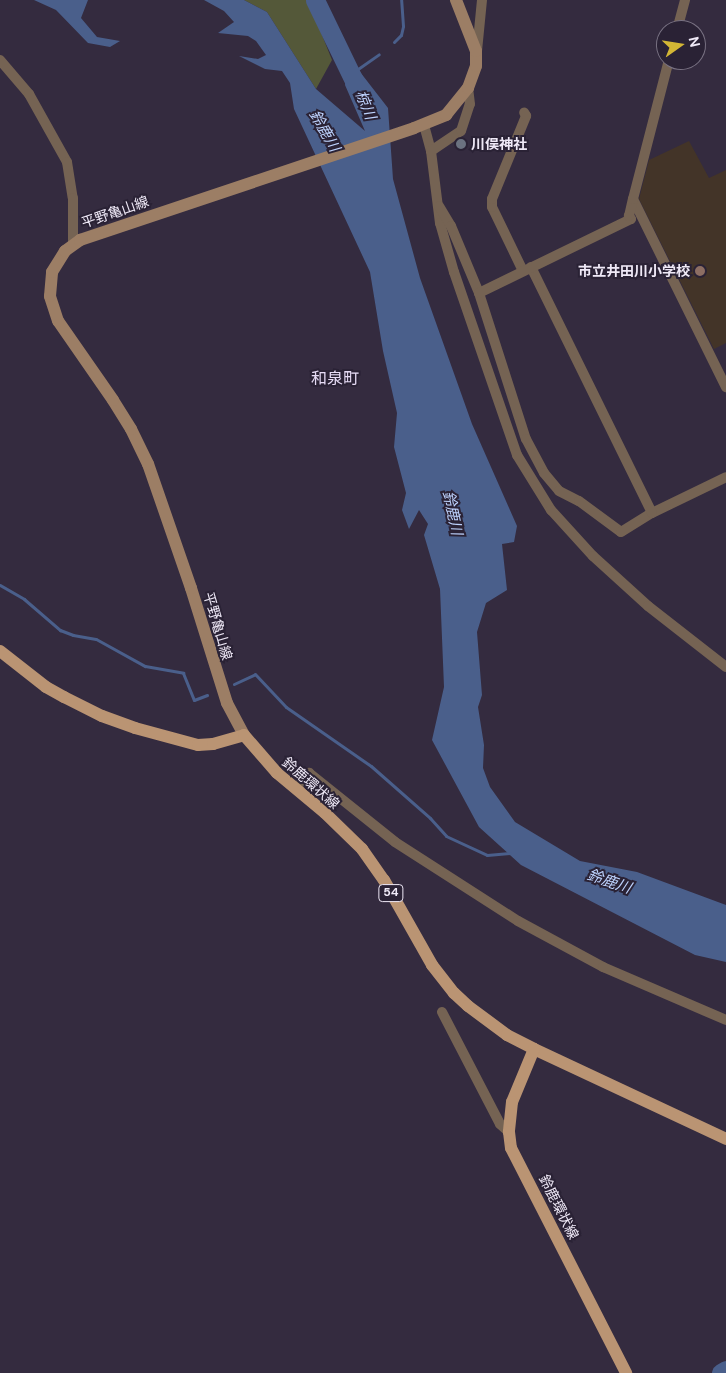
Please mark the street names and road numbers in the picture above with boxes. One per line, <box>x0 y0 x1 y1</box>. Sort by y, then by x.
street label: 平野亀山線 <box>79 193 151 231</box>
street label: 平野亀山線 <box>200 590 236 662</box>
street label: 鈴鹿環状線 <box>279 754 343 812</box>
road number: 54 <box>377 884 405 902</box>
street label: 鈴鹿環状線 <box>536 1172 582 1242</box>

